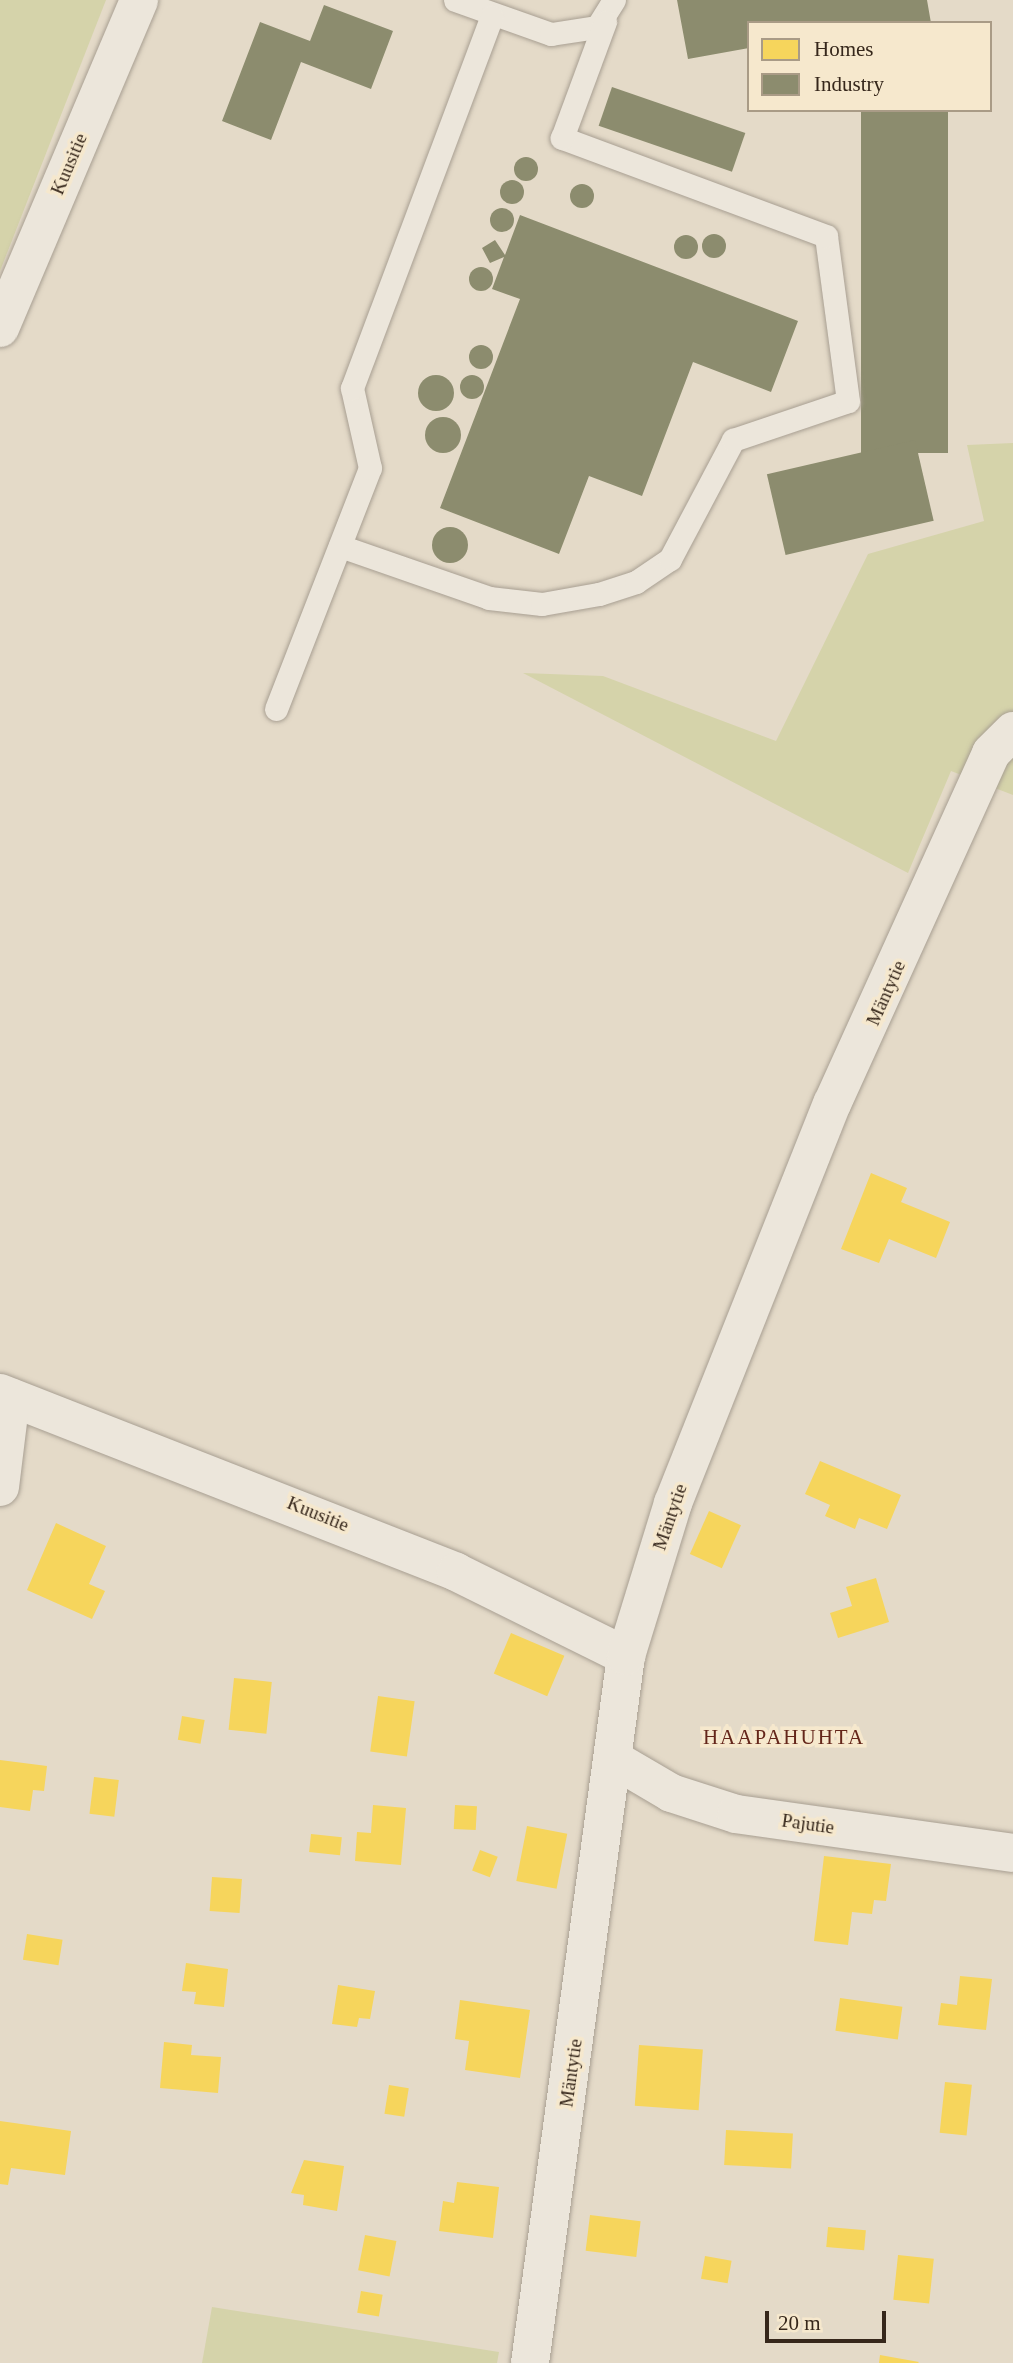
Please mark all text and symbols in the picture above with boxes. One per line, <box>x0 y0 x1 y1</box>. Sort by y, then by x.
legend <box>747 21 992 112</box>
text: Homes <box>814 37 874 61</box>
text: Industry <box>814 72 884 96</box>
street label: Kuusitie <box>46 130 92 198</box>
street label: Mäntytie <box>862 957 910 1029</box>
street label: Mäntytie <box>648 1481 692 1553</box>
street label: Kuusitie <box>284 1491 352 1537</box>
district label: HAAPAHUHTA <box>704 1724 864 1750</box>
street label: Pajutie <box>780 1809 836 1839</box>
street label: Mäntytie <box>555 2037 587 2109</box>
scale bar <box>768 2296 889 2340</box>
text: 20 m <box>778 2311 821 2335</box>

